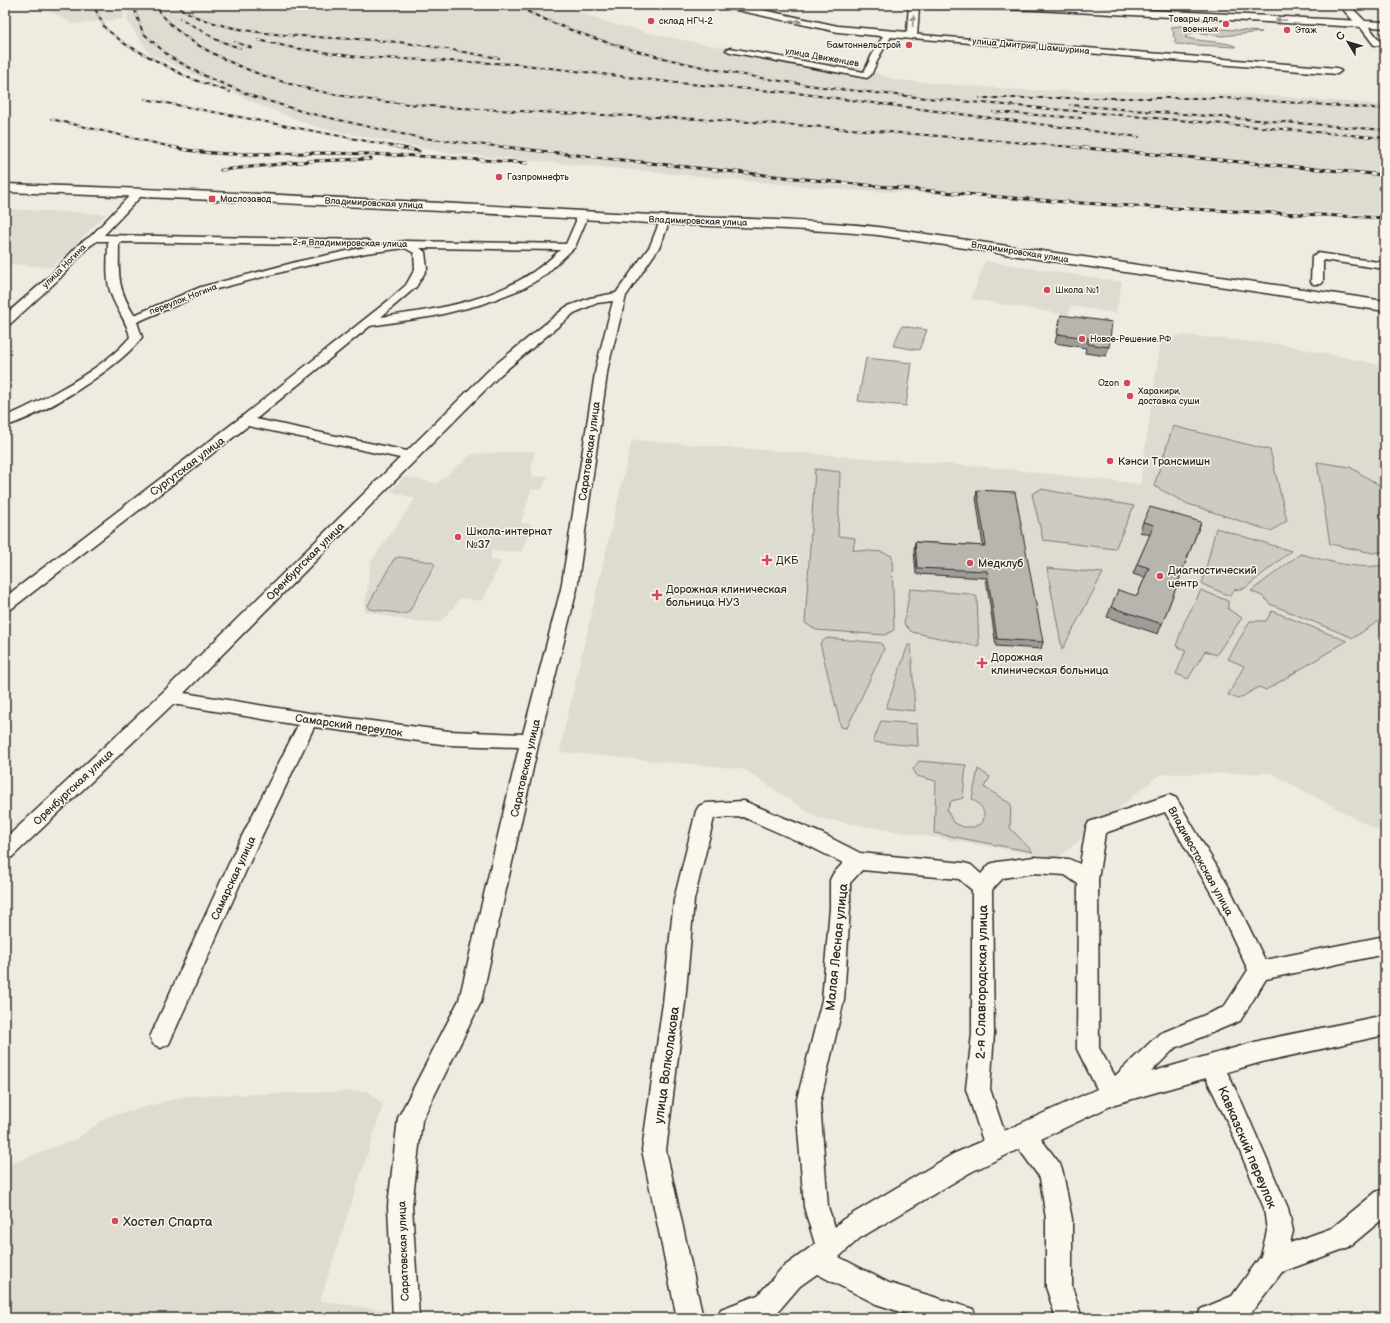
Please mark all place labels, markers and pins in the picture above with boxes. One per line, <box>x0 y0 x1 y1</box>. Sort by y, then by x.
place label: Товары для военных <box>1168 14 1218 35</box>
marker: склад НГЧ-2 <box>646 16 656 26</box>
place label: склад НГЧ-2 <box>659 16 713 27</box>
marker: Товары для военных <box>1221 19 1231 29</box>
marker: Этаж <box>1282 25 1292 35</box>
place label: Этаж <box>1295 25 1317 36</box>
place label: Бамтоннельстрой <box>827 40 901 51</box>
marker: Бамтоннельстрой <box>904 40 914 50</box>
marker: Газпромнефть <box>494 172 504 182</box>
place label: Газпромнефть <box>507 172 569 183</box>
marker: Маслозавод <box>207 194 217 204</box>
place label: Маслозавод <box>220 194 272 205</box>
marker: Школа №1 <box>1042 285 1052 295</box>
place label: Школа №1 <box>1055 285 1099 296</box>
marker: Новое-Решение.РФ <box>1077 334 1087 344</box>
place label: Новое-Решение.РФ <box>1090 334 1171 345</box>
place label: Ozon <box>1098 378 1119 389</box>
marker: Ozon <box>1122 378 1132 388</box>
place label: Харакири, доставка суши <box>1138 386 1200 407</box>
marker: Харакири, доставка суши <box>1125 391 1135 401</box>
place label: Кэнси Трансмишн <box>1118 455 1210 468</box>
marker: Кэнси Трансмишн <box>1105 456 1115 466</box>
place label: Школа-интернат №37 <box>466 525 552 551</box>
marker: Школа-интернат №37 <box>453 532 463 542</box>
marker: ДКБ <box>761 554 773 566</box>
place label: ДКБ <box>776 554 799 567</box>
place label: Медклуб <box>978 557 1023 570</box>
marker: Медклуб <box>965 558 975 568</box>
place label: Диагностический центр <box>1168 564 1257 590</box>
marker: Диагностический центр <box>1155 571 1165 581</box>
place label: Дорожная клиническая больница НУЗ <box>666 583 787 609</box>
marker: Дорожная клиническая больница НУЗ <box>651 589 663 601</box>
place label: Дорожная клиническая больница <box>991 651 1109 677</box>
marker: Дорожная клиническая больница <box>976 657 988 669</box>
place label: Хостел Спарта <box>123 1214 213 1230</box>
marker: Хостел Спарта <box>110 1216 120 1226</box>

